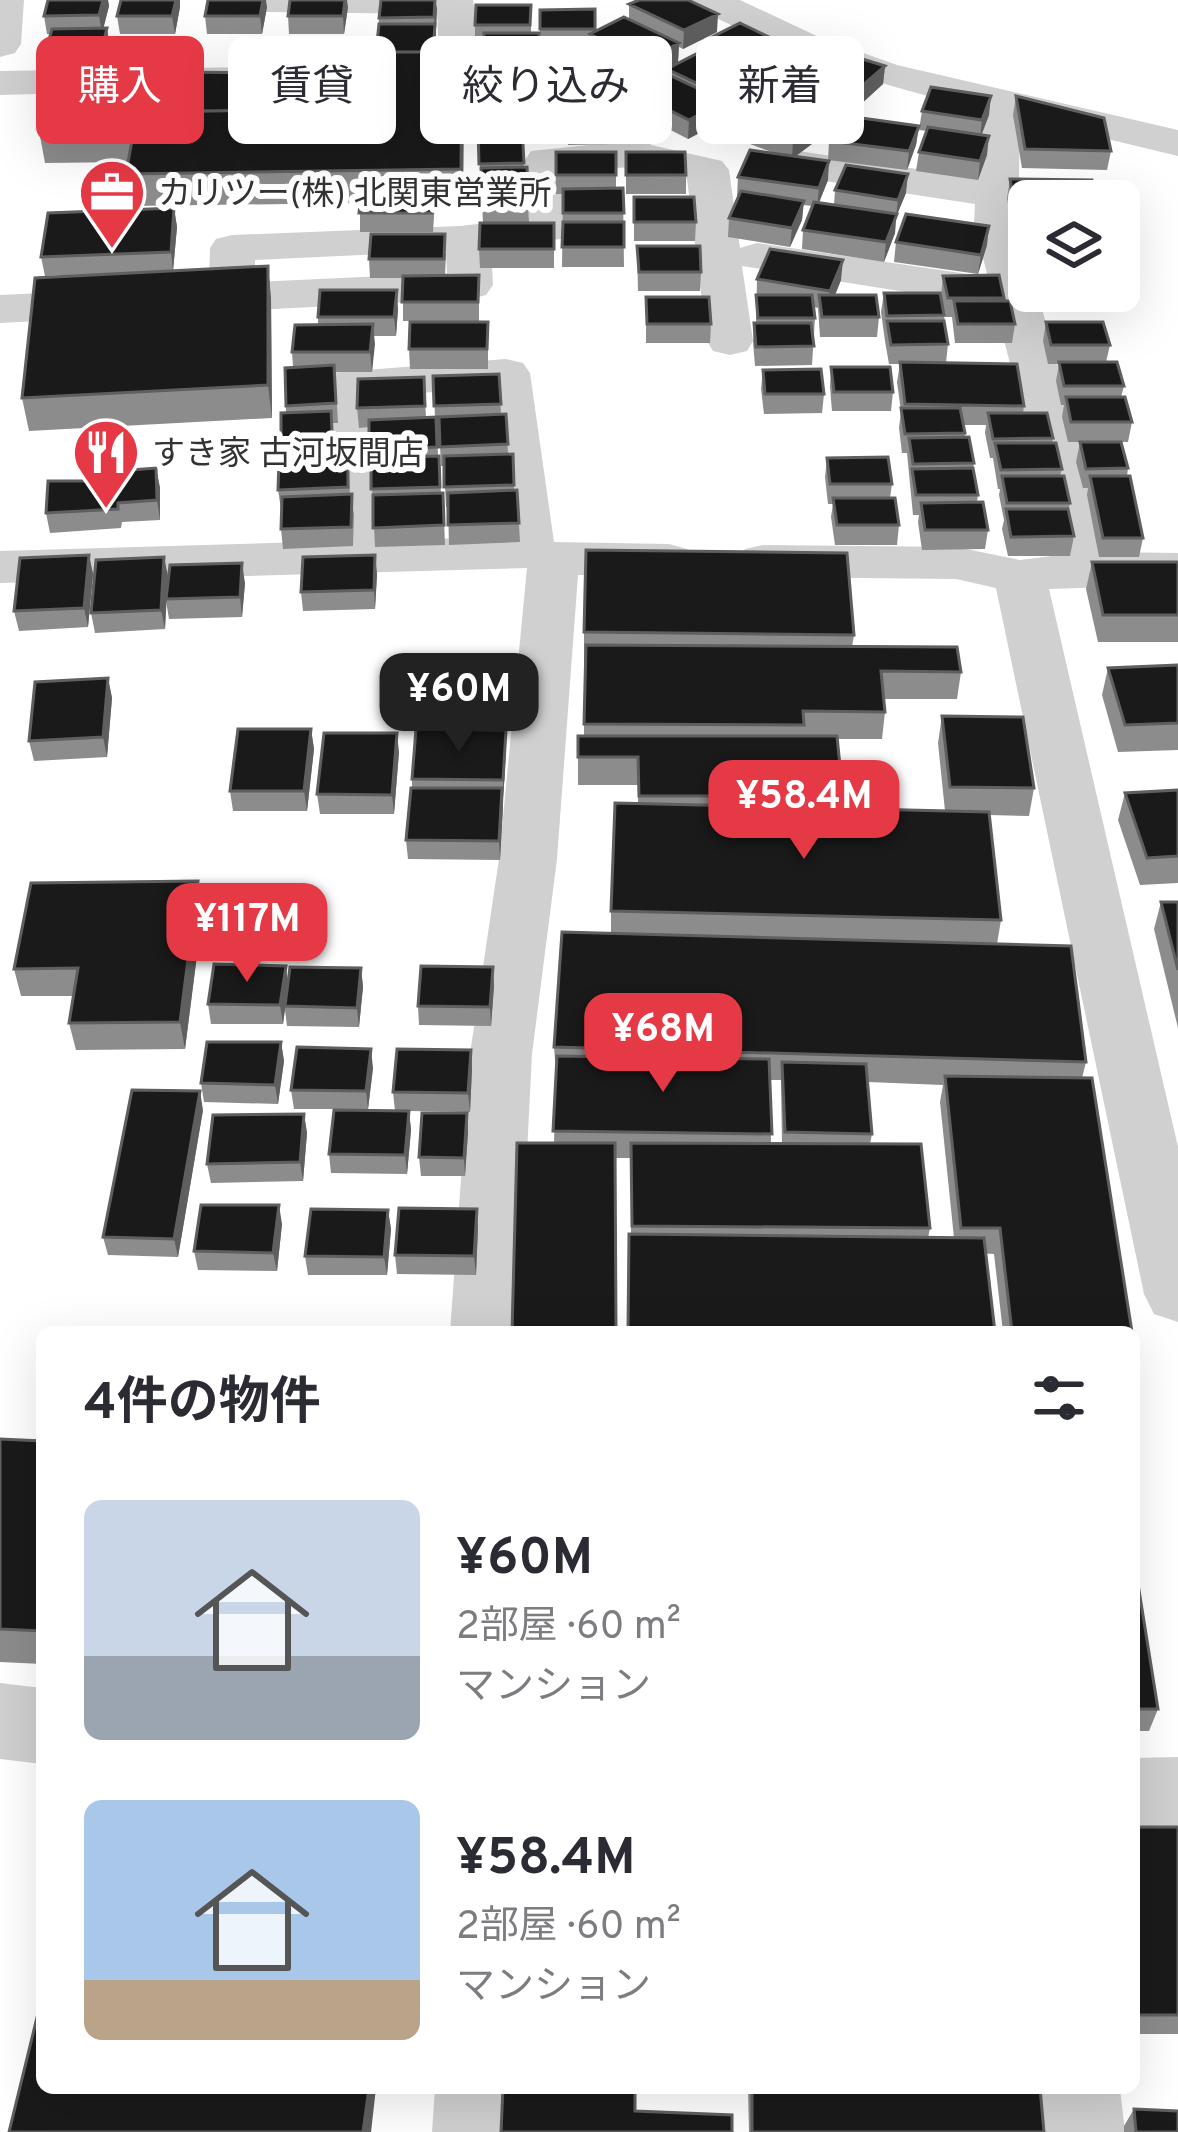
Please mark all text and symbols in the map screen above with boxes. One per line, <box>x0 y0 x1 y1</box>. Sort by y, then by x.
chip: 購入 <box>36 36 204 144</box>
chip: 賃貸 <box>228 36 396 144</box>
chip: 絞り込み <box>420 36 672 144</box>
chip: 新着 <box>696 36 864 144</box>
office icon: カリツー(株) 北関東営業所 <box>77 157 147 251</box>
place label: カリツー(株) 北関東営業所 <box>158 175 551 217</box>
map controls <box>1008 180 1140 312</box>
button: layers <box>1008 180 1140 312</box>
restaurant icon: すき家 古河坂間店 <box>71 417 141 511</box>
place label: すき家 古河坂間店 <box>152 435 424 477</box>
pin: ¥60M <box>388 653 530 755</box>
text: ¥60M <box>407 667 511 716</box>
pin: ¥58.4M <box>706 760 902 862</box>
text: ¥58.4M <box>735 774 873 823</box>
pin: ¥117M <box>163 883 331 985</box>
text: ¥117M <box>193 897 301 946</box>
pin: ¥68M <box>592 993 734 1095</box>
text: ¥68M <box>611 1007 715 1056</box>
icon: filters <box>1026 1365 1092 1431</box>
text: 4件の物件 <box>84 1373 321 1438</box>
text: ¥60M <box>456 1528 593 1593</box>
icon: home <box>180 1548 324 1692</box>
text: 2部屋 · 60 m² <box>456 1604 681 1653</box>
text: マンション <box>456 1664 651 1713</box>
text: ¥58.4M <box>456 1828 635 1893</box>
icon: home <box>180 1848 324 1992</box>
text: 2部屋 · 60 m² <box>456 1904 681 1953</box>
text: マンション <box>456 1964 651 2013</box>

